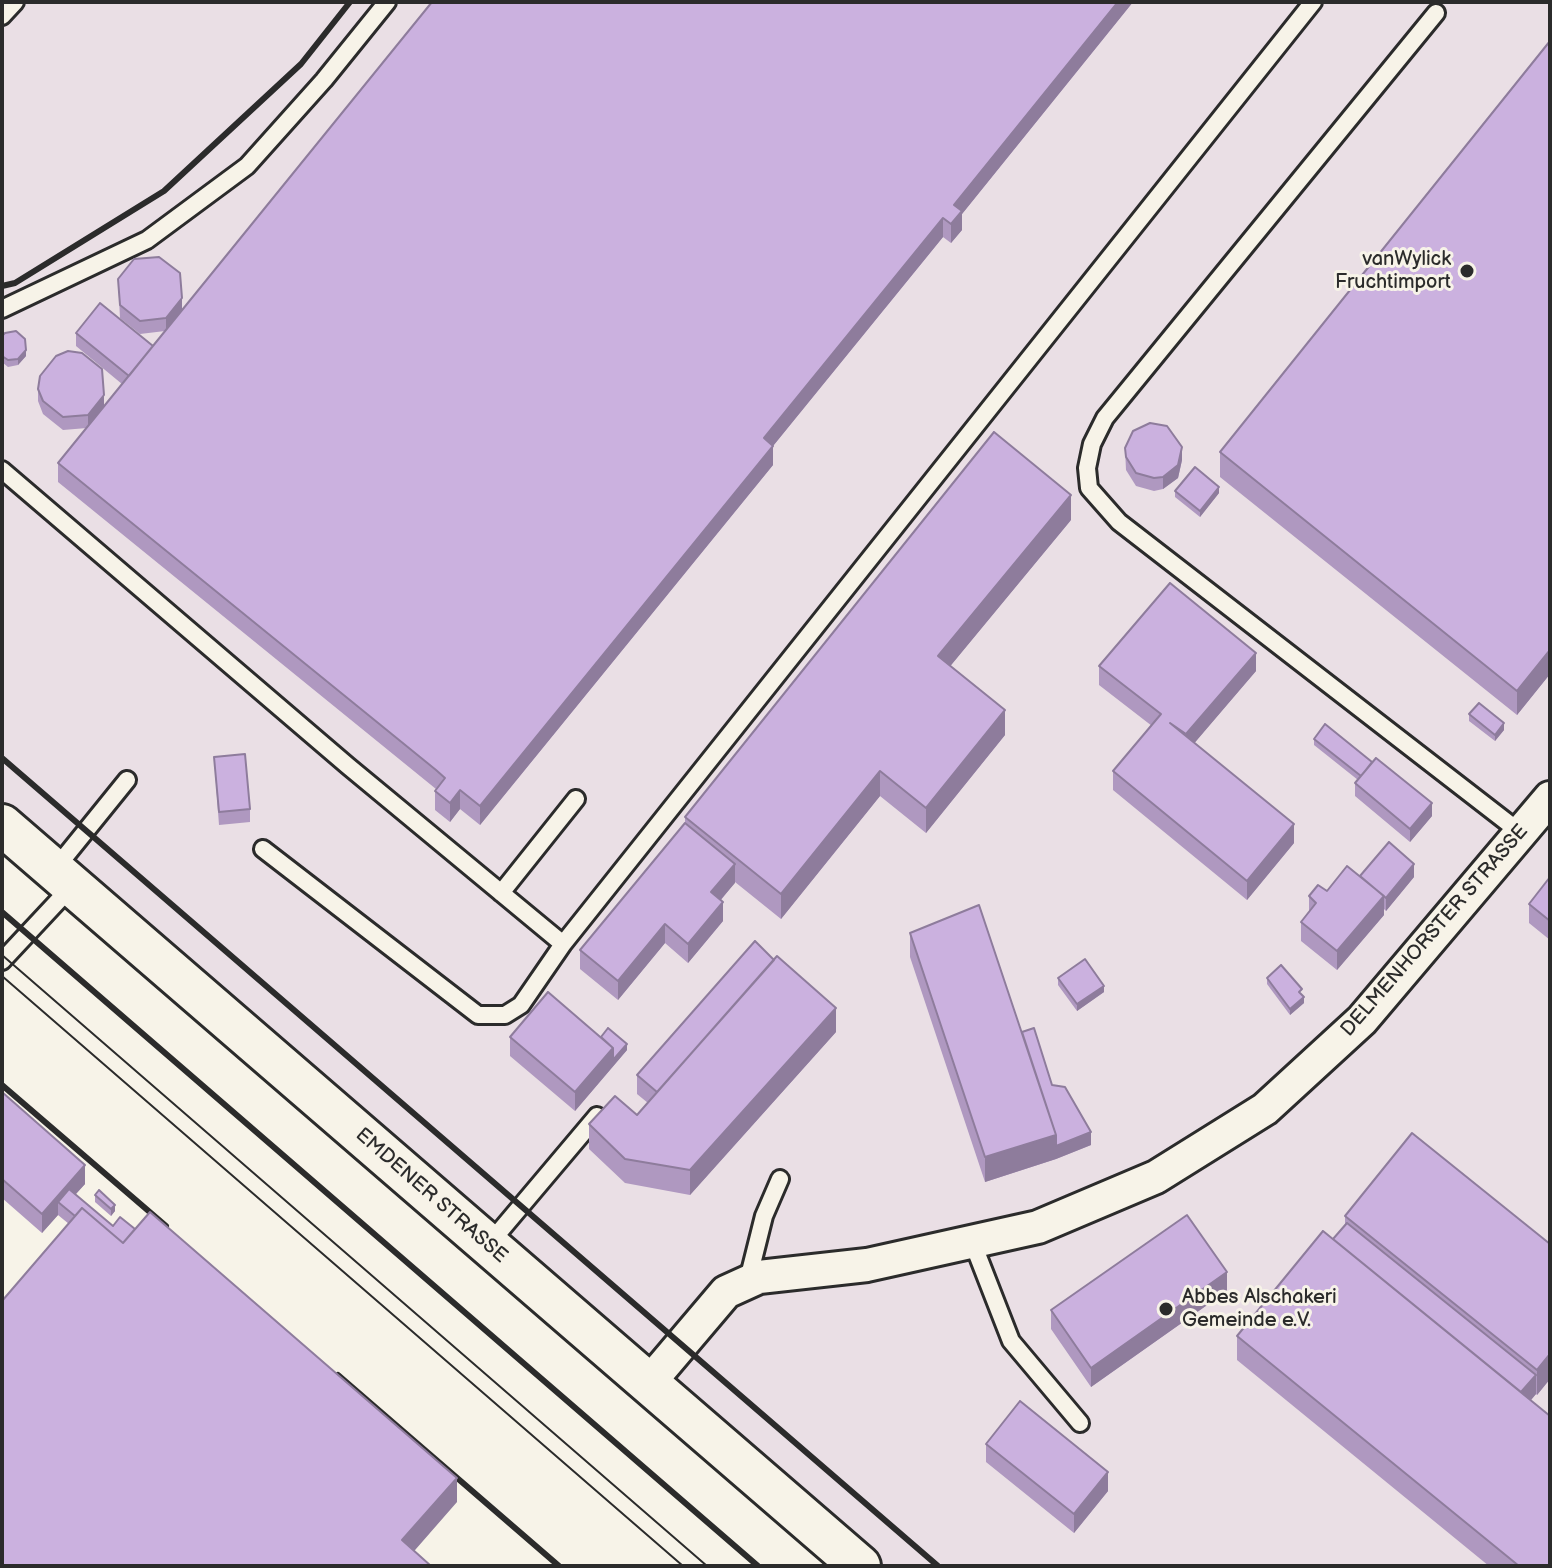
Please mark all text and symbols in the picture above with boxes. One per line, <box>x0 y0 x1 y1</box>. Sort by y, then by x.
place label: vanWylick Fruchtimport <box>1335 248 1451 295</box>
marker: vanWylick Fruchtimport <box>1458 262 1476 280</box>
street label: DELMENHORSTER STRASSE <box>1336 820 1534 1042</box>
street label: EMDENER STRASSE <box>350 1123 512 1269</box>
place label: Abbes Alschakeri Gemeinde e.V. <box>1182 1286 1337 1333</box>
marker: Abbes Alschakeri Gemeinde e.V. <box>1157 1300 1175 1318</box>

